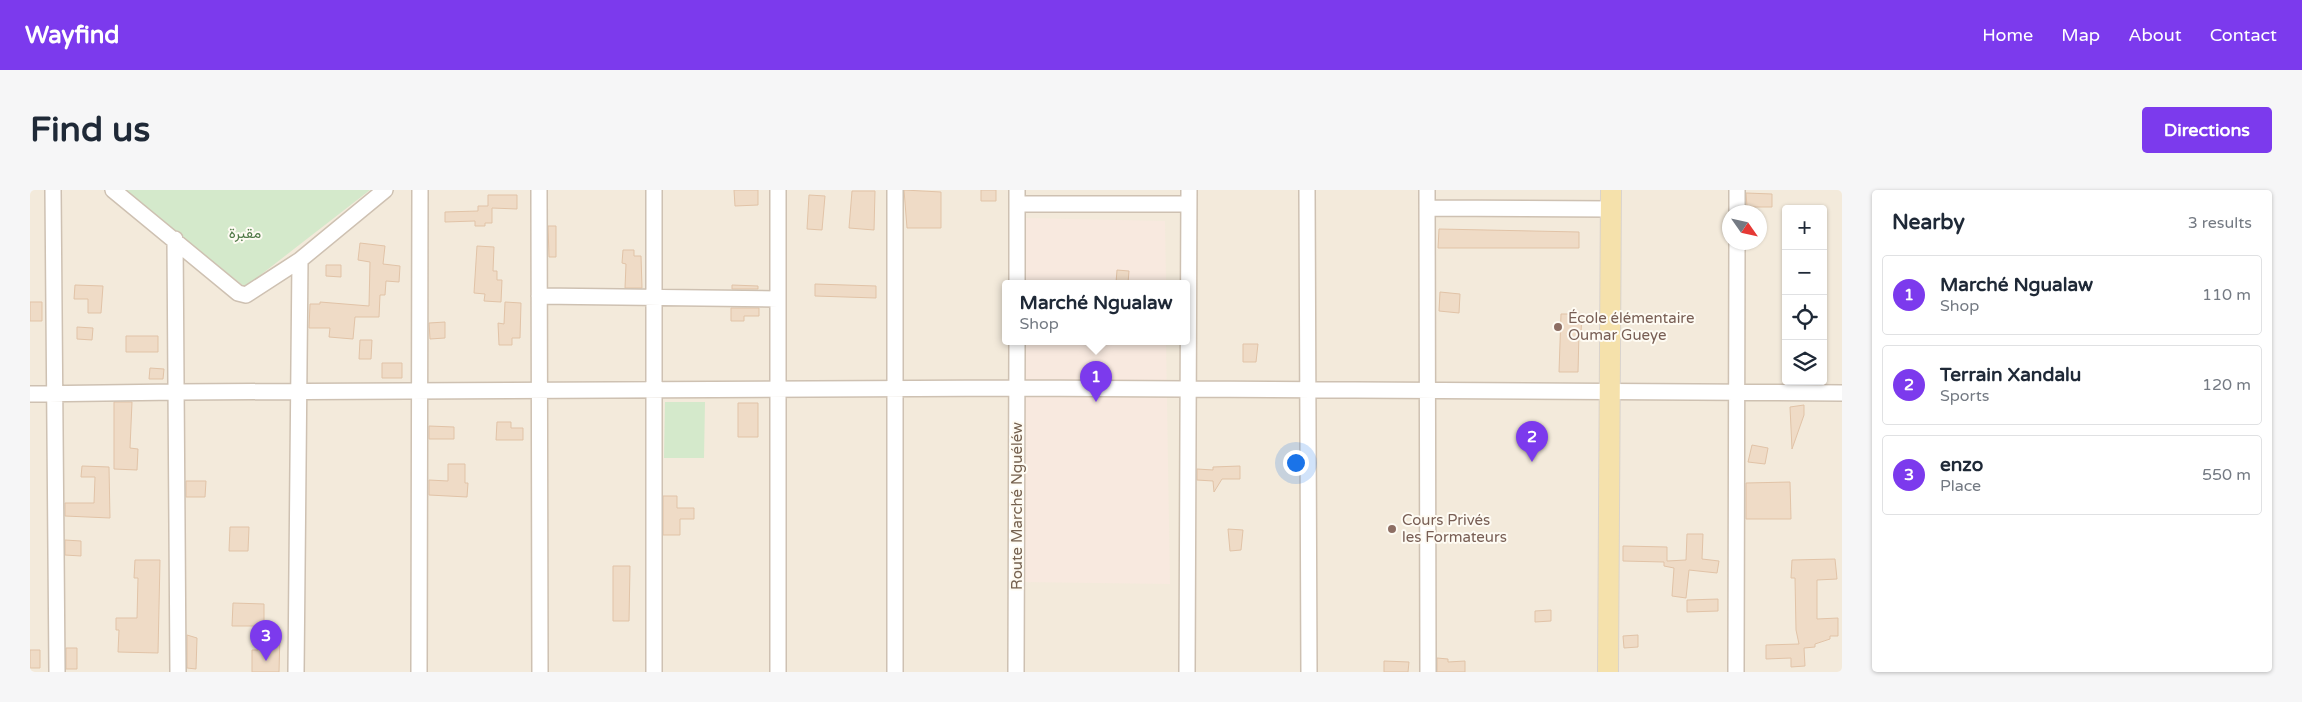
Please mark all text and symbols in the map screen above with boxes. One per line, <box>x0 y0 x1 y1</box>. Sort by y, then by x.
text: Wayfind <box>25 21 120 50</box>
text: Home <box>1982 24 2033 46</box>
text: Map <box>2061 24 2100 46</box>
text: About <box>2128 24 2182 46</box>
text: Contact <box>2210 24 2277 46</box>
button: Directions <box>2142 107 2272 153</box>
text: Find us <box>30 109 150 151</box>
north arrow <box>1722 205 1767 250</box>
map controls <box>1782 205 1827 385</box>
button: + <box>1782 205 1827 250</box>
text: Nearby <box>1892 210 1965 235</box>
text: 3 results <box>2188 213 2252 233</box>
park label: مقبرة <box>229 224 261 242</box>
button: − <box>1782 250 1827 295</box>
text: Marché Ngualaw <box>1940 274 2093 296</box>
popup <box>1002 280 1190 345</box>
text: 1 <box>1904 285 1914 305</box>
text: 110 m <box>2202 285 2251 305</box>
text: Marché Ngualaw <box>1020 292 1172 314</box>
button: locate <box>1782 295 1827 340</box>
text: Shop <box>1940 296 1979 316</box>
place label: École élémentaire Oumar Gueye <box>1568 309 1694 344</box>
text: Shop <box>1020 314 1059 334</box>
marker: École élémentaire Oumar Gueye <box>1552 321 1564 333</box>
button: layers <box>1782 340 1827 385</box>
pin: 1 <box>1080 361 1112 402</box>
text: Terrain Xandalu <box>1940 364 2081 386</box>
text: 2 <box>1904 375 1914 395</box>
text: 120 m <box>2202 375 2251 395</box>
text: Sports <box>1940 386 1989 406</box>
pin: 2 <box>1516 421 1548 462</box>
street label: Route Marché Nguéléw <box>1008 422 1026 590</box>
your location <box>1283 450 1309 476</box>
text: enzo <box>1940 454 1983 476</box>
text: 3 <box>1904 465 1914 485</box>
text: 550 m <box>2202 465 2251 485</box>
text: Place <box>1940 476 1981 496</box>
place label: Cours Privés les Formateurs <box>1402 511 1507 546</box>
marker: Cours Privés les Formateurs <box>1386 523 1398 535</box>
pin: 3 <box>250 620 282 661</box>

